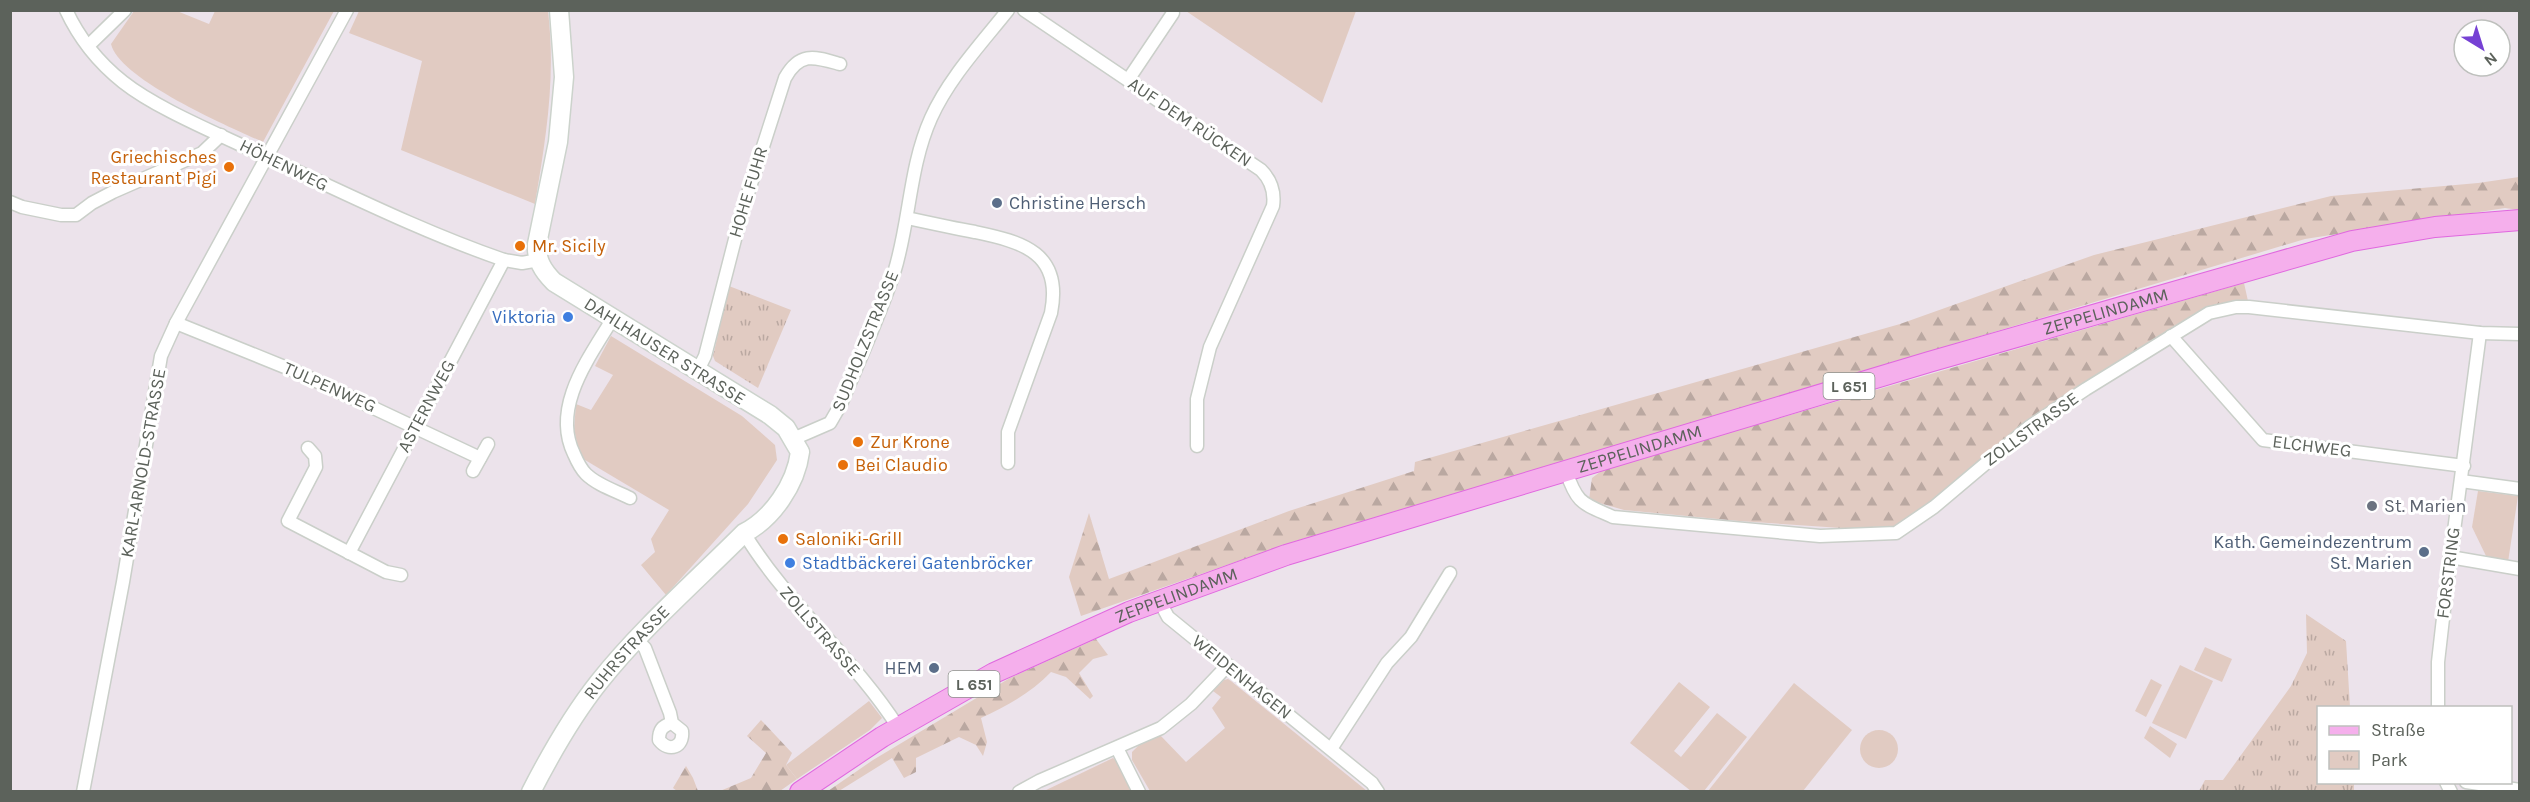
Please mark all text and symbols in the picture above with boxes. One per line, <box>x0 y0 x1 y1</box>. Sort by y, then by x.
north arrow <box>2452 18 2512 78</box>
text: N <box>2481 48 2501 70</box>
street label: AUF DEM RÜCKEN <box>1124 72 1256 172</box>
street label: HÖHENWEG <box>236 134 332 196</box>
street label: HOHE FUHR <box>724 144 772 240</box>
place label: Griechisches Restaurant Pigi <box>91 146 217 189</box>
marker: Griechisches Restaurant Pigi <box>222 160 236 174</box>
place label: Christine Hersch <box>1009 192 1146 214</box>
marker: Christine Hersch <box>990 196 1004 210</box>
place label: Mr. Sicily <box>532 235 606 257</box>
marker: Mr. Sicily <box>513 239 527 253</box>
street label: SUDHOLZSTRASSE <box>827 267 903 415</box>
street label: ZEPPELINDAMM <box>2040 283 2171 340</box>
street label: DAHLHAUSER STRASSE <box>580 292 750 410</box>
place label: Viktoria <box>492 306 556 328</box>
marker: Viktoria <box>561 310 575 324</box>
street label: ASTERNWEG <box>392 356 460 456</box>
street label: TULPENWEG <box>280 357 380 417</box>
street label: KARL-ARNOLD-STRASSE <box>115 367 171 559</box>
road number: L 651 <box>1824 373 1874 399</box>
street label: ZOLLSTRASSE <box>1979 387 2083 471</box>
street label: ZEPPELINDAMM <box>1574 420 1705 478</box>
street label: ELCHWEG <box>2271 430 2353 462</box>
place label: Zur Krone <box>870 431 950 453</box>
marker: Zur Krone <box>851 435 865 449</box>
place label: Bei Claudio <box>855 454 948 476</box>
marker: Bei Claudio <box>836 458 850 472</box>
place label: St. Marien <box>2384 495 2466 517</box>
marker: St. Marien <box>2365 499 2379 513</box>
street label: FORSTRING <box>2431 526 2465 620</box>
place label: Saloniki-Grill <box>795 528 902 550</box>
place label: Kath. Gemeindezentrum St. Marien <box>2213 531 2412 574</box>
marker: Saloniki-Grill <box>776 532 790 546</box>
marker: Kath. Gemeindezentrum St. Marien <box>2417 545 2431 559</box>
place label: Stadtbäckerei Gatenbröcker <box>802 552 1033 574</box>
marker: Stadtbäckerei Gatenbröcker <box>783 556 797 570</box>
street label: ZEPPELINDAMM <box>1111 562 1241 628</box>
street label: ZOLLSTRASSE <box>775 581 865 681</box>
street label: RUHRSTRASSE <box>579 601 674 704</box>
street label: WEIDENHAGEN <box>1188 630 1296 724</box>
place label: HEM <box>885 657 922 679</box>
marker: HEM <box>927 661 941 675</box>
road number: L 651 <box>948 671 1000 697</box>
legend <box>2317 706 2512 784</box>
text: Straße <box>2371 719 2425 741</box>
text: Park <box>2371 749 2408 771</box>

